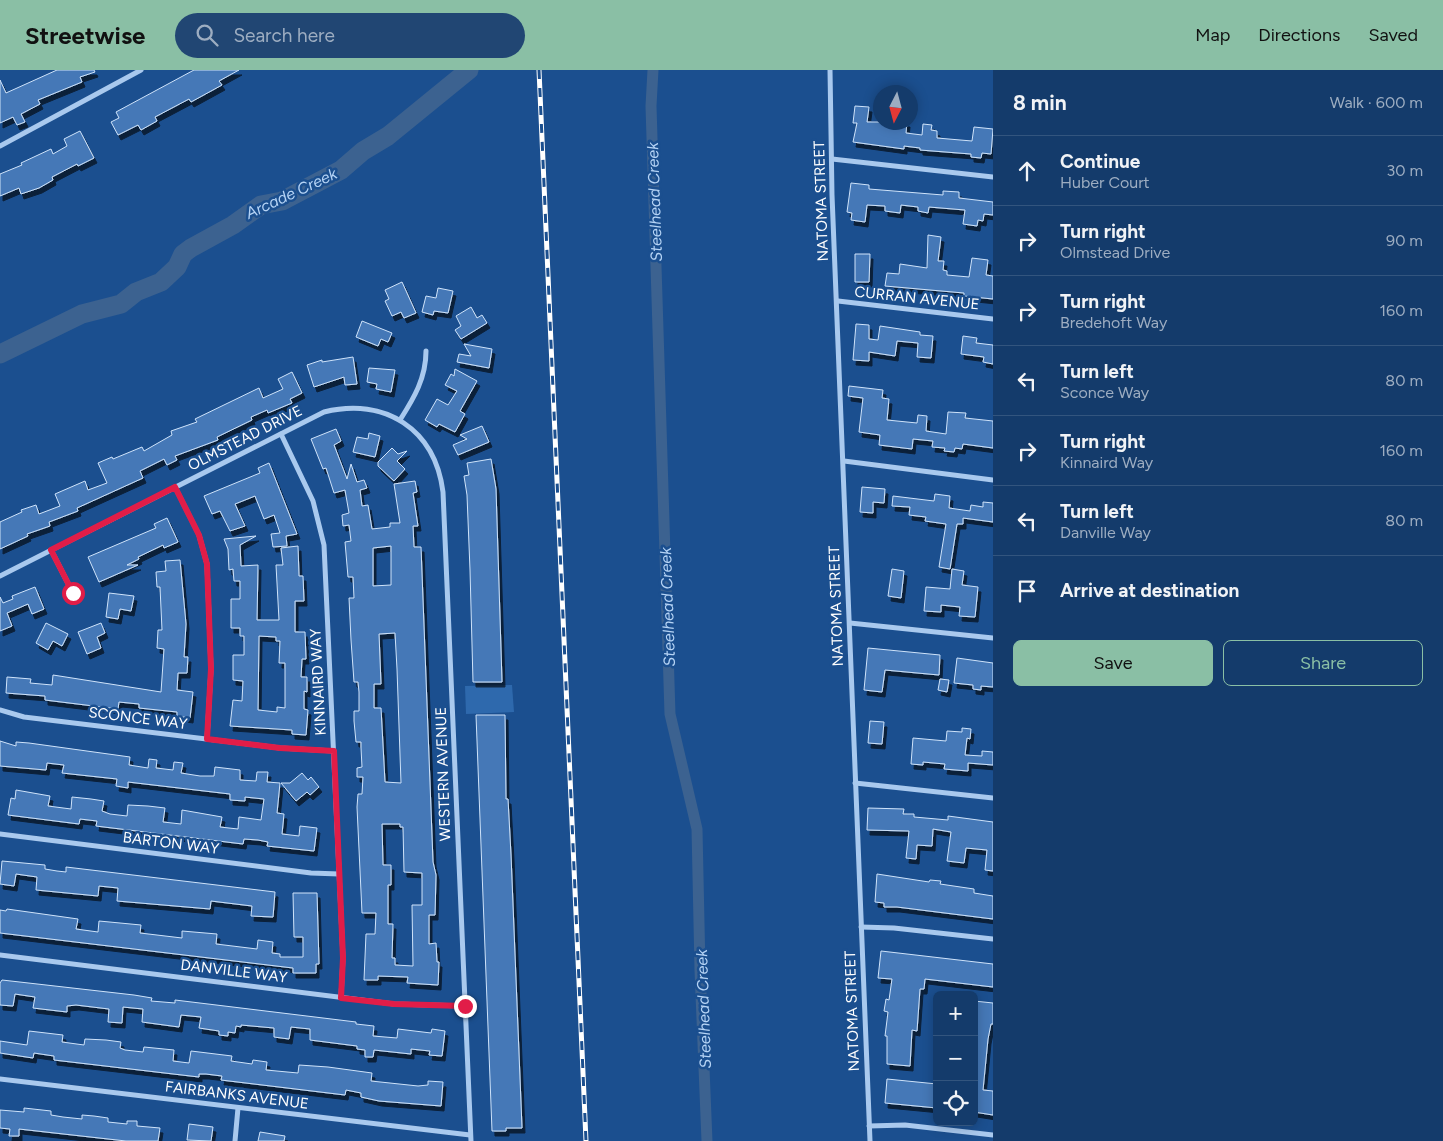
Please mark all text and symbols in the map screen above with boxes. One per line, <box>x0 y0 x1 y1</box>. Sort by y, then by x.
search box <box>175 13 525 58</box>
text: Streetwise <box>25 21 145 50</box>
icon: search <box>193 21 221 49</box>
text: Search here <box>233 24 335 47</box>
text: Map <box>1195 24 1230 46</box>
text: Directions <box>1258 24 1340 46</box>
text: Saved <box>1368 24 1418 46</box>
north arrow <box>873 85 918 130</box>
text: 8 min <box>1013 90 1067 115</box>
text: Walk · 600 m <box>1330 93 1423 112</box>
street label: NATOMA STREET <box>810 140 832 262</box>
water label: Steelhead Creek <box>643 141 666 262</box>
text: Continue <box>1060 150 1140 173</box>
icon: ahead <box>1013 157 1041 185</box>
text: 30 m <box>1386 161 1423 180</box>
water label: Arcade Creek <box>242 163 341 223</box>
text: Huber Court <box>1060 173 1150 192</box>
text: Turn right <box>1060 220 1146 243</box>
icon: right <box>1013 227 1041 255</box>
text: 90 m <box>1386 231 1423 250</box>
text: Olmstead Drive <box>1060 243 1170 262</box>
street label: CURRAN AVENUE <box>854 282 980 314</box>
text: Turn right <box>1060 290 1146 313</box>
icon: right <box>1013 297 1041 325</box>
text: 160 m <box>1380 301 1423 320</box>
text: Bredehoft Way <box>1060 313 1167 332</box>
text: Turn left <box>1060 360 1134 383</box>
icon: left <box>1013 367 1041 395</box>
text: 80 m <box>1385 371 1423 390</box>
text: Sconce Way <box>1060 383 1149 402</box>
street label: OLMSTEAD DRIVE <box>185 401 305 475</box>
text: Turn right <box>1060 430 1146 453</box>
icon: right <box>1013 437 1041 465</box>
text: 160 m <box>1380 441 1423 460</box>
text: Kinnaird Way <box>1060 453 1153 472</box>
text: Turn left <box>1060 500 1134 523</box>
icon: left <box>1013 507 1041 535</box>
text: 80 m <box>1385 511 1423 530</box>
text: Danville Way <box>1060 523 1151 542</box>
street label: NATOMA STREET <box>825 545 847 667</box>
water label: Steelhead Creek <box>656 546 679 667</box>
icon: arrive <box>1013 577 1041 605</box>
text: Arrive at destination <box>1060 579 1239 602</box>
route start <box>62 582 85 605</box>
street label: KINNAIRD WAY <box>306 628 330 736</box>
button: Save <box>1013 640 1213 686</box>
button: Share <box>1223 640 1423 686</box>
street label: SCONCE WAY <box>87 703 189 733</box>
street label: WESTERN AVENUE <box>432 707 454 841</box>
street label: BARTON WAY <box>122 828 220 858</box>
water label: Steelhead Creek <box>692 948 715 1069</box>
street label: NATOMA STREET <box>841 950 863 1072</box>
street label: DANVILLE WAY <box>179 956 289 986</box>
map controls <box>933 991 978 1126</box>
button: + <box>933 991 978 1036</box>
route end <box>454 995 477 1018</box>
button: − <box>933 1036 978 1081</box>
street label: FAIRBANKS AVENUE <box>164 1077 310 1113</box>
button: locate <box>933 1081 978 1126</box>

